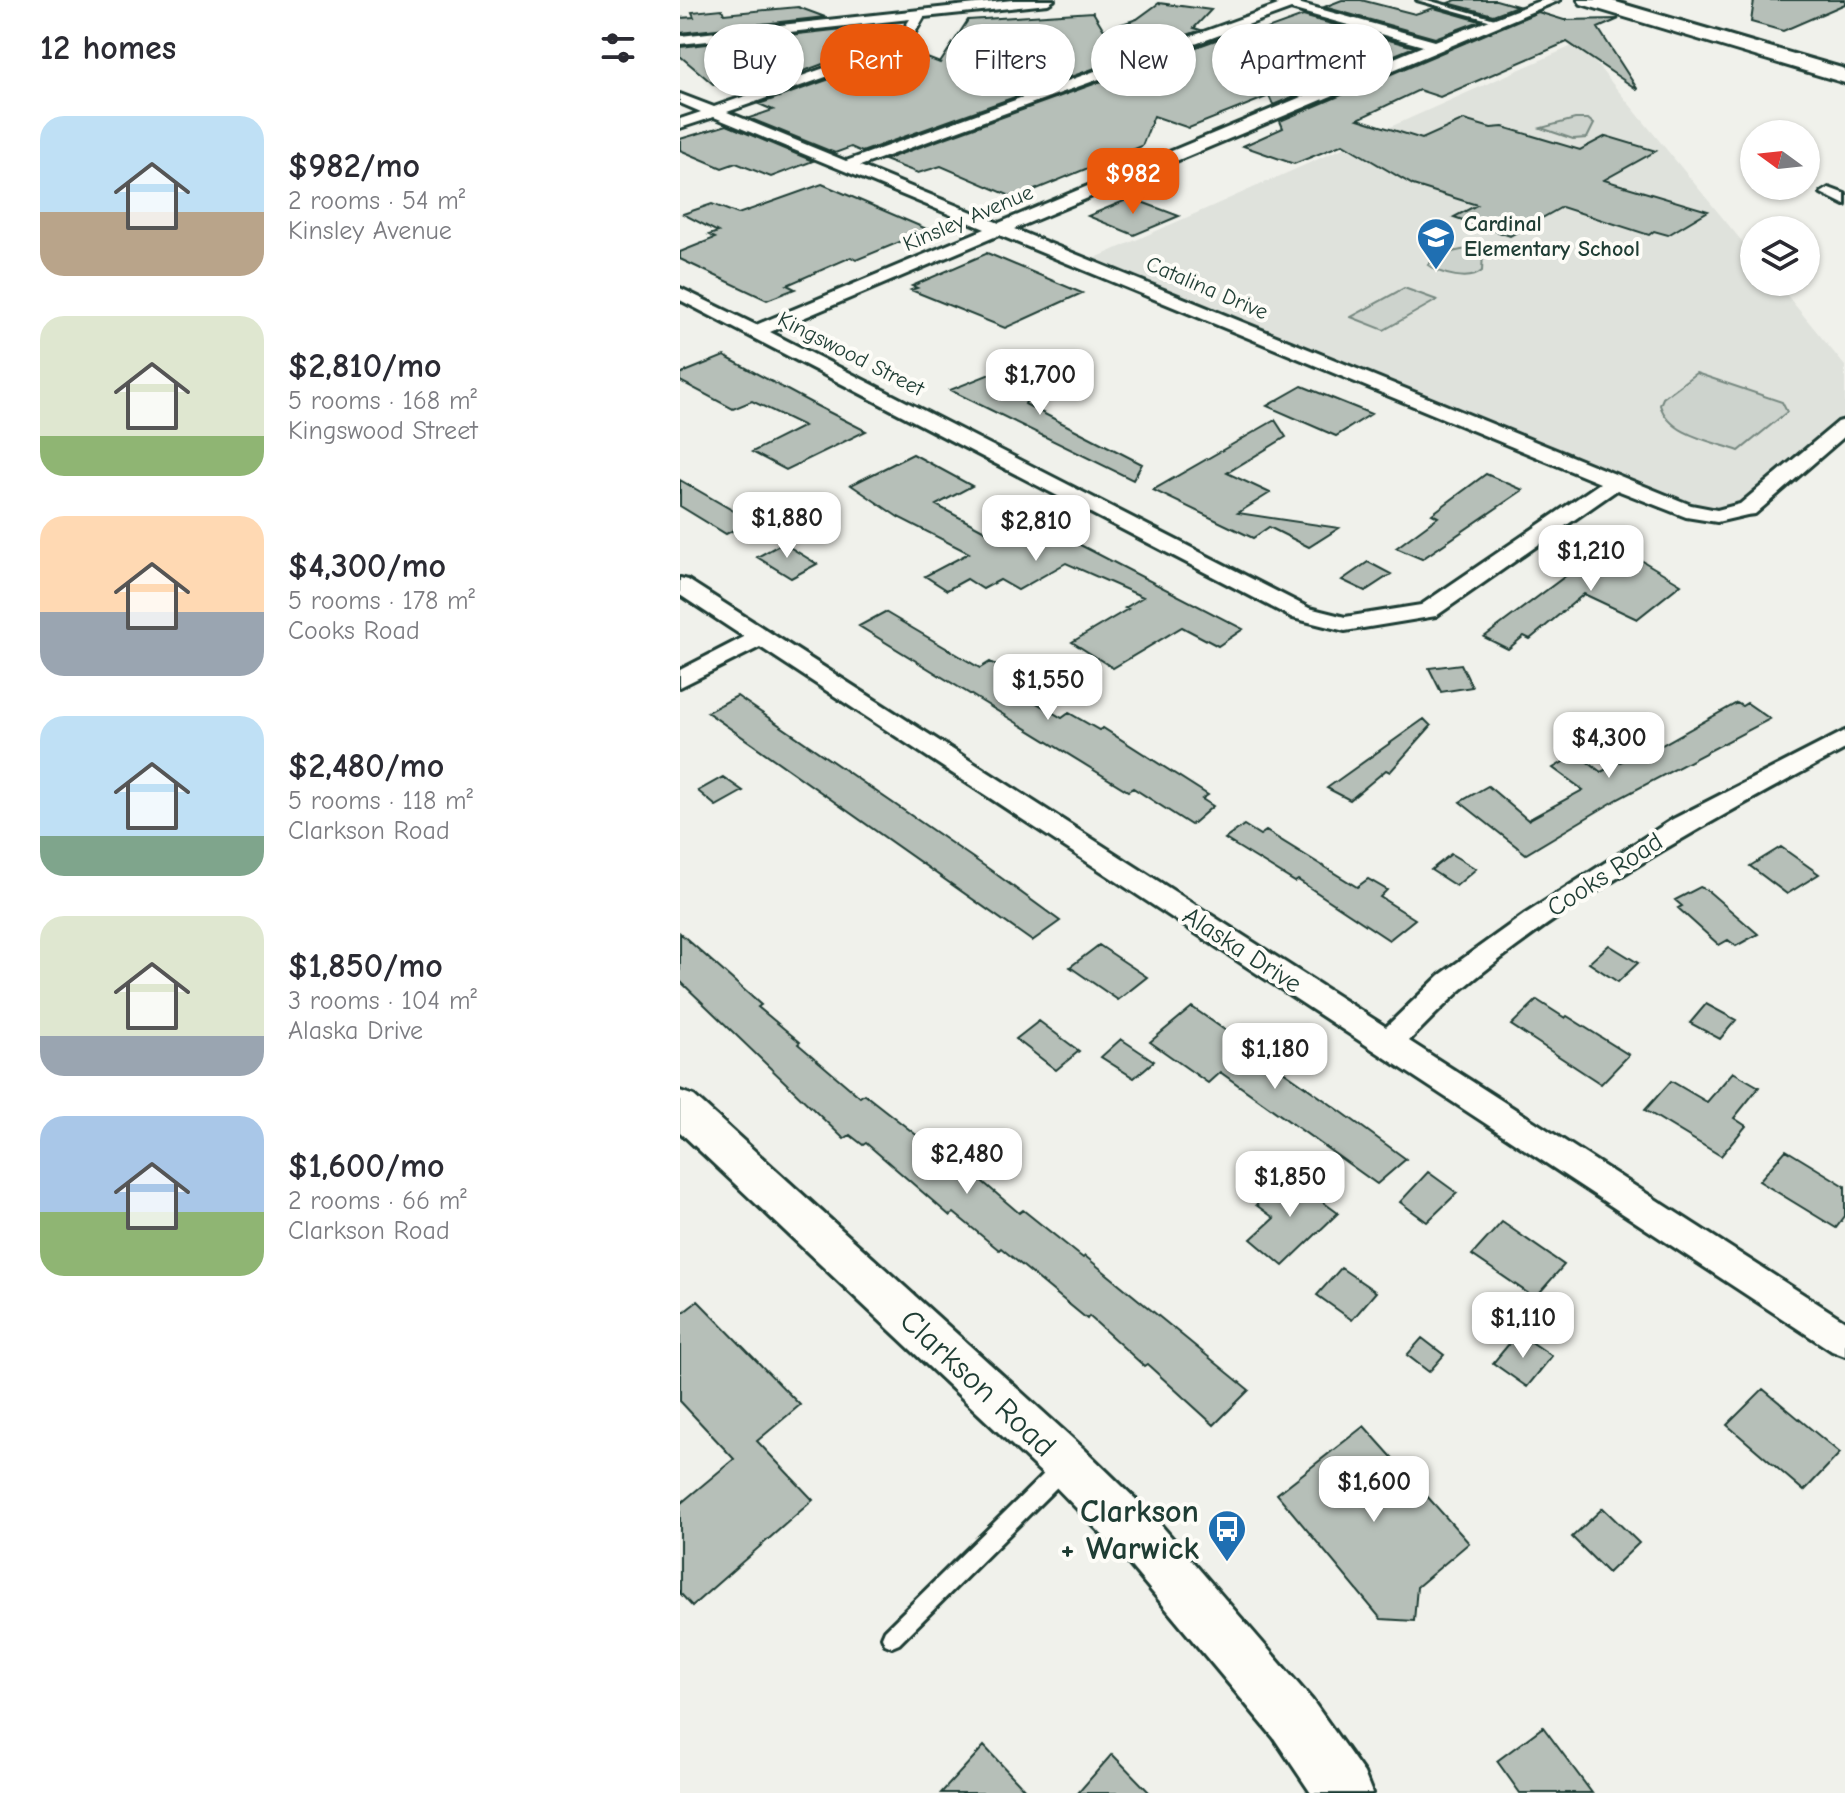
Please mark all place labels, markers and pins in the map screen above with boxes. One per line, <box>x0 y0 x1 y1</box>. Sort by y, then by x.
pin: $982 <box>1086 148 1180 216</box>
place label: Cardinal Elementary School <box>1464 211 1640 262</box>
school or university icon: Cardinal Elementary School <box>1415 216 1457 271</box>
pin: $1,700 <box>975 349 1105 417</box>
pin: $1,880 <box>722 492 852 560</box>
pin: $2,810 <box>971 495 1101 563</box>
pin: $1,210 <box>1526 525 1656 593</box>
pin: $1,550 <box>983 654 1113 722</box>
pin: $4,300 <box>1544 712 1674 780</box>
pin: $1,180 <box>1210 1023 1340 1091</box>
pin: $2,480 <box>902 1128 1032 1196</box>
pin: $1,850 <box>1225 1151 1355 1219</box>
pin: $1,110 <box>1458 1292 1588 1360</box>
pin: $1,600 <box>1309 1456 1439 1524</box>
place label: Clarkson + Warwick <box>1061 1493 1199 1567</box>
bus stop icon: Clarkson + Warwick <box>1206 1508 1248 1563</box>

